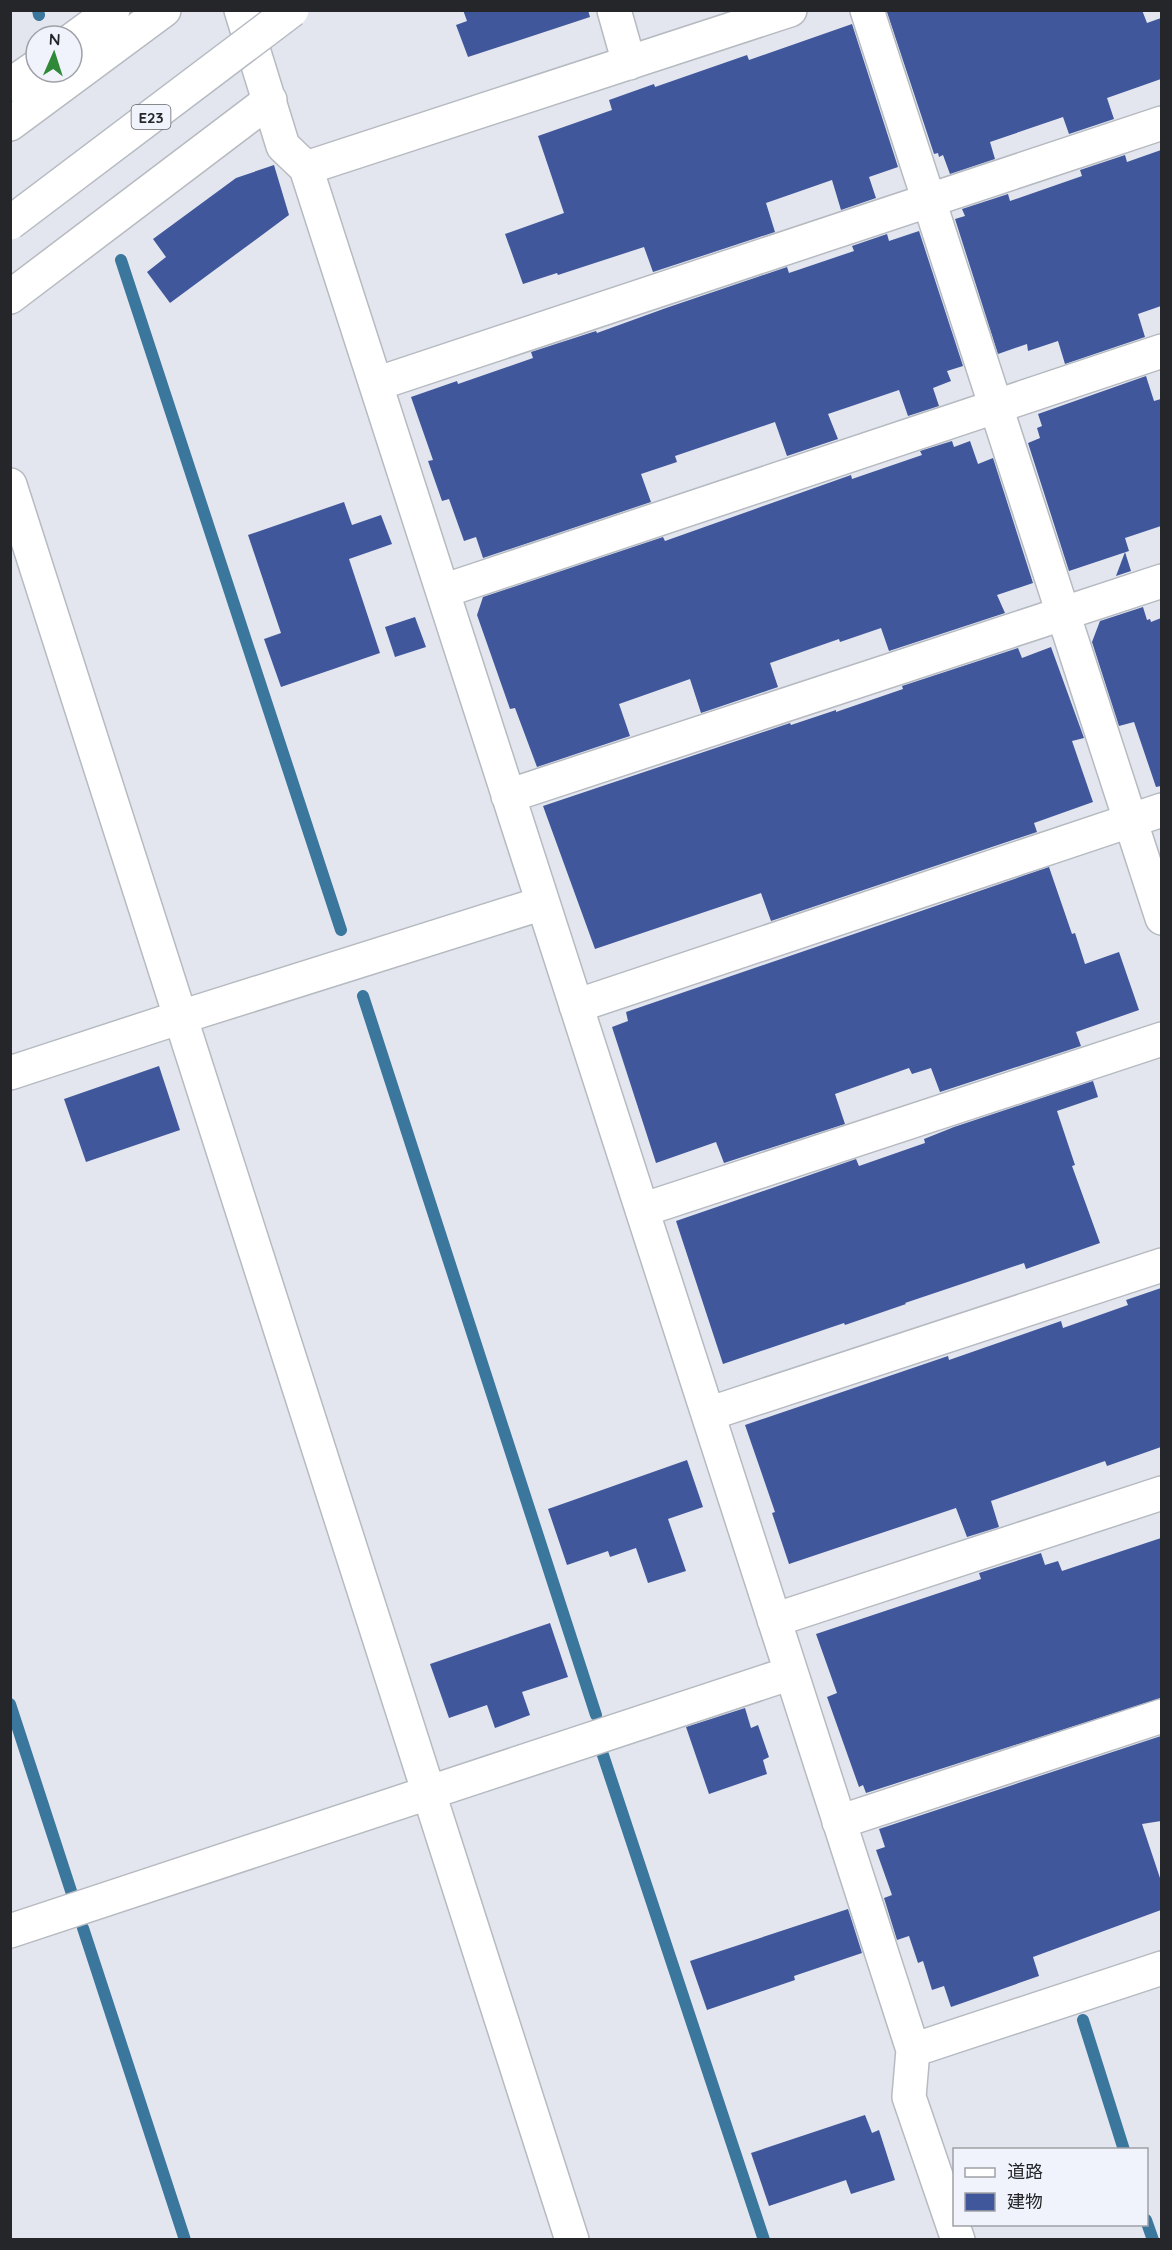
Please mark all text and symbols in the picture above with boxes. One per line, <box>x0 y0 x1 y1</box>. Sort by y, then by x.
north arrow <box>24 24 84 84</box>
text: N <box>48 29 61 49</box>
road number: E23 <box>132 105 170 129</box>
legend <box>953 2148 1148 2226</box>
text: 道路 <box>1007 2160 1043 2183</box>
text: 建物 <box>1007 2190 1043 2213</box>

